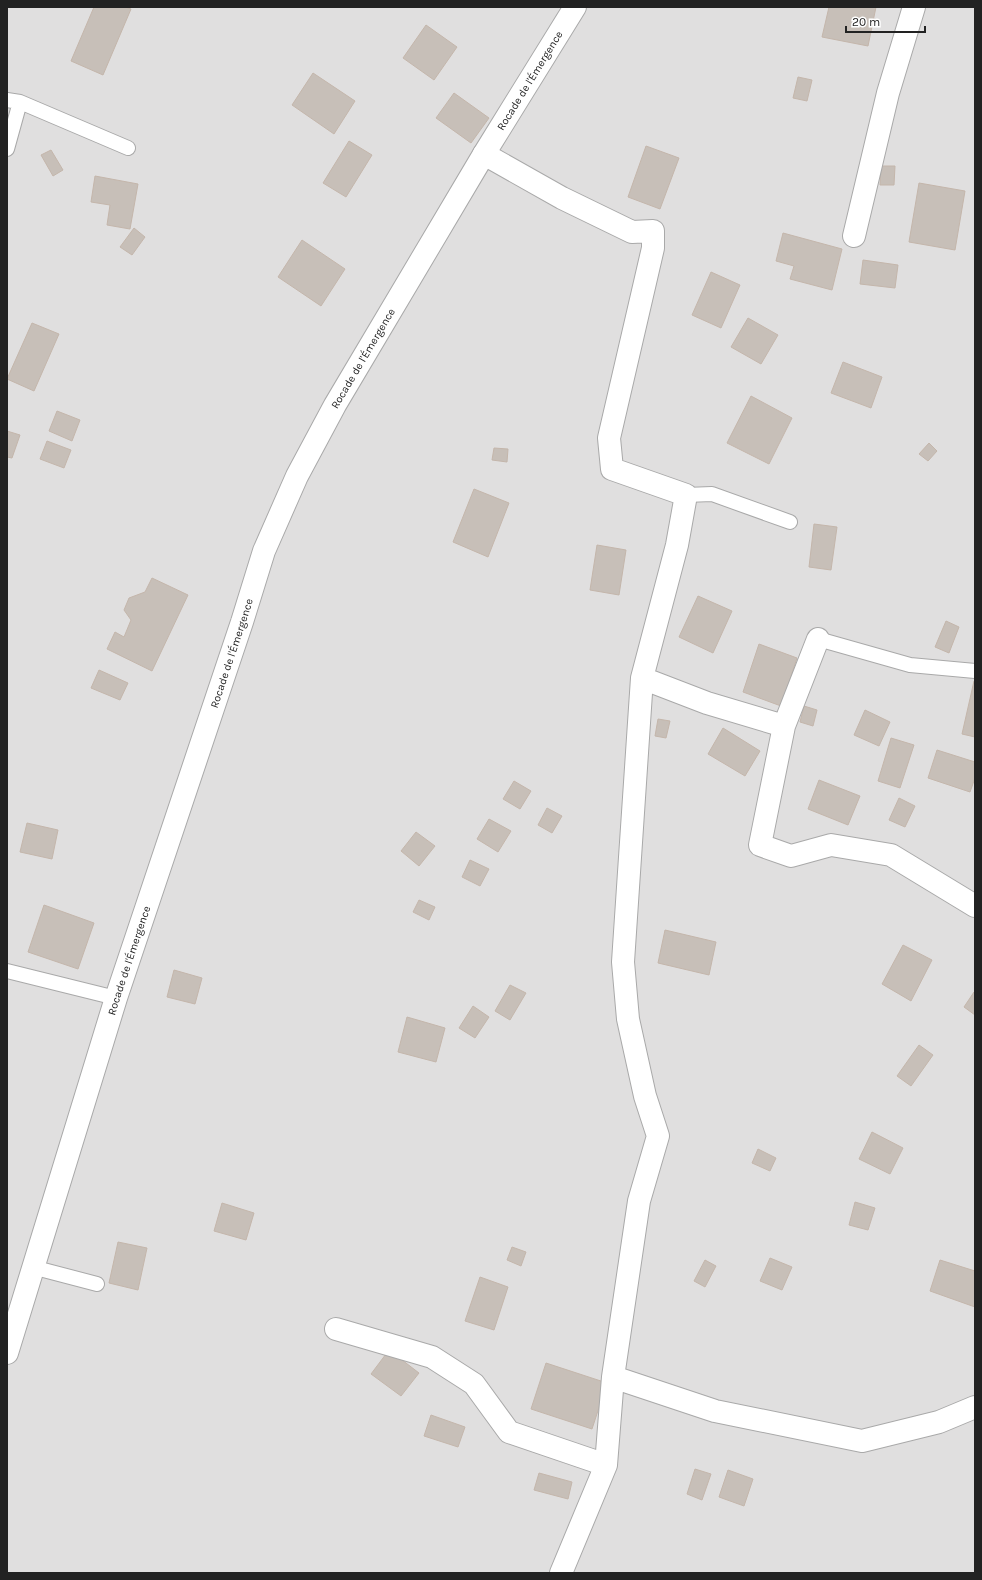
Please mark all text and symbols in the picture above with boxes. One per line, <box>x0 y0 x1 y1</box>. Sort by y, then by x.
scale bar <box>846 8 925 34</box>
text: 20 m <box>852 15 880 29</box>
street label: Rocade de l'Émergence <box>494 28 566 133</box>
street label: Rocade de l'Émergence <box>328 306 398 411</box>
street label: Rocade de l'Émergence <box>208 597 256 710</box>
street label: Rocade de l'Émergence <box>105 904 154 1017</box>

